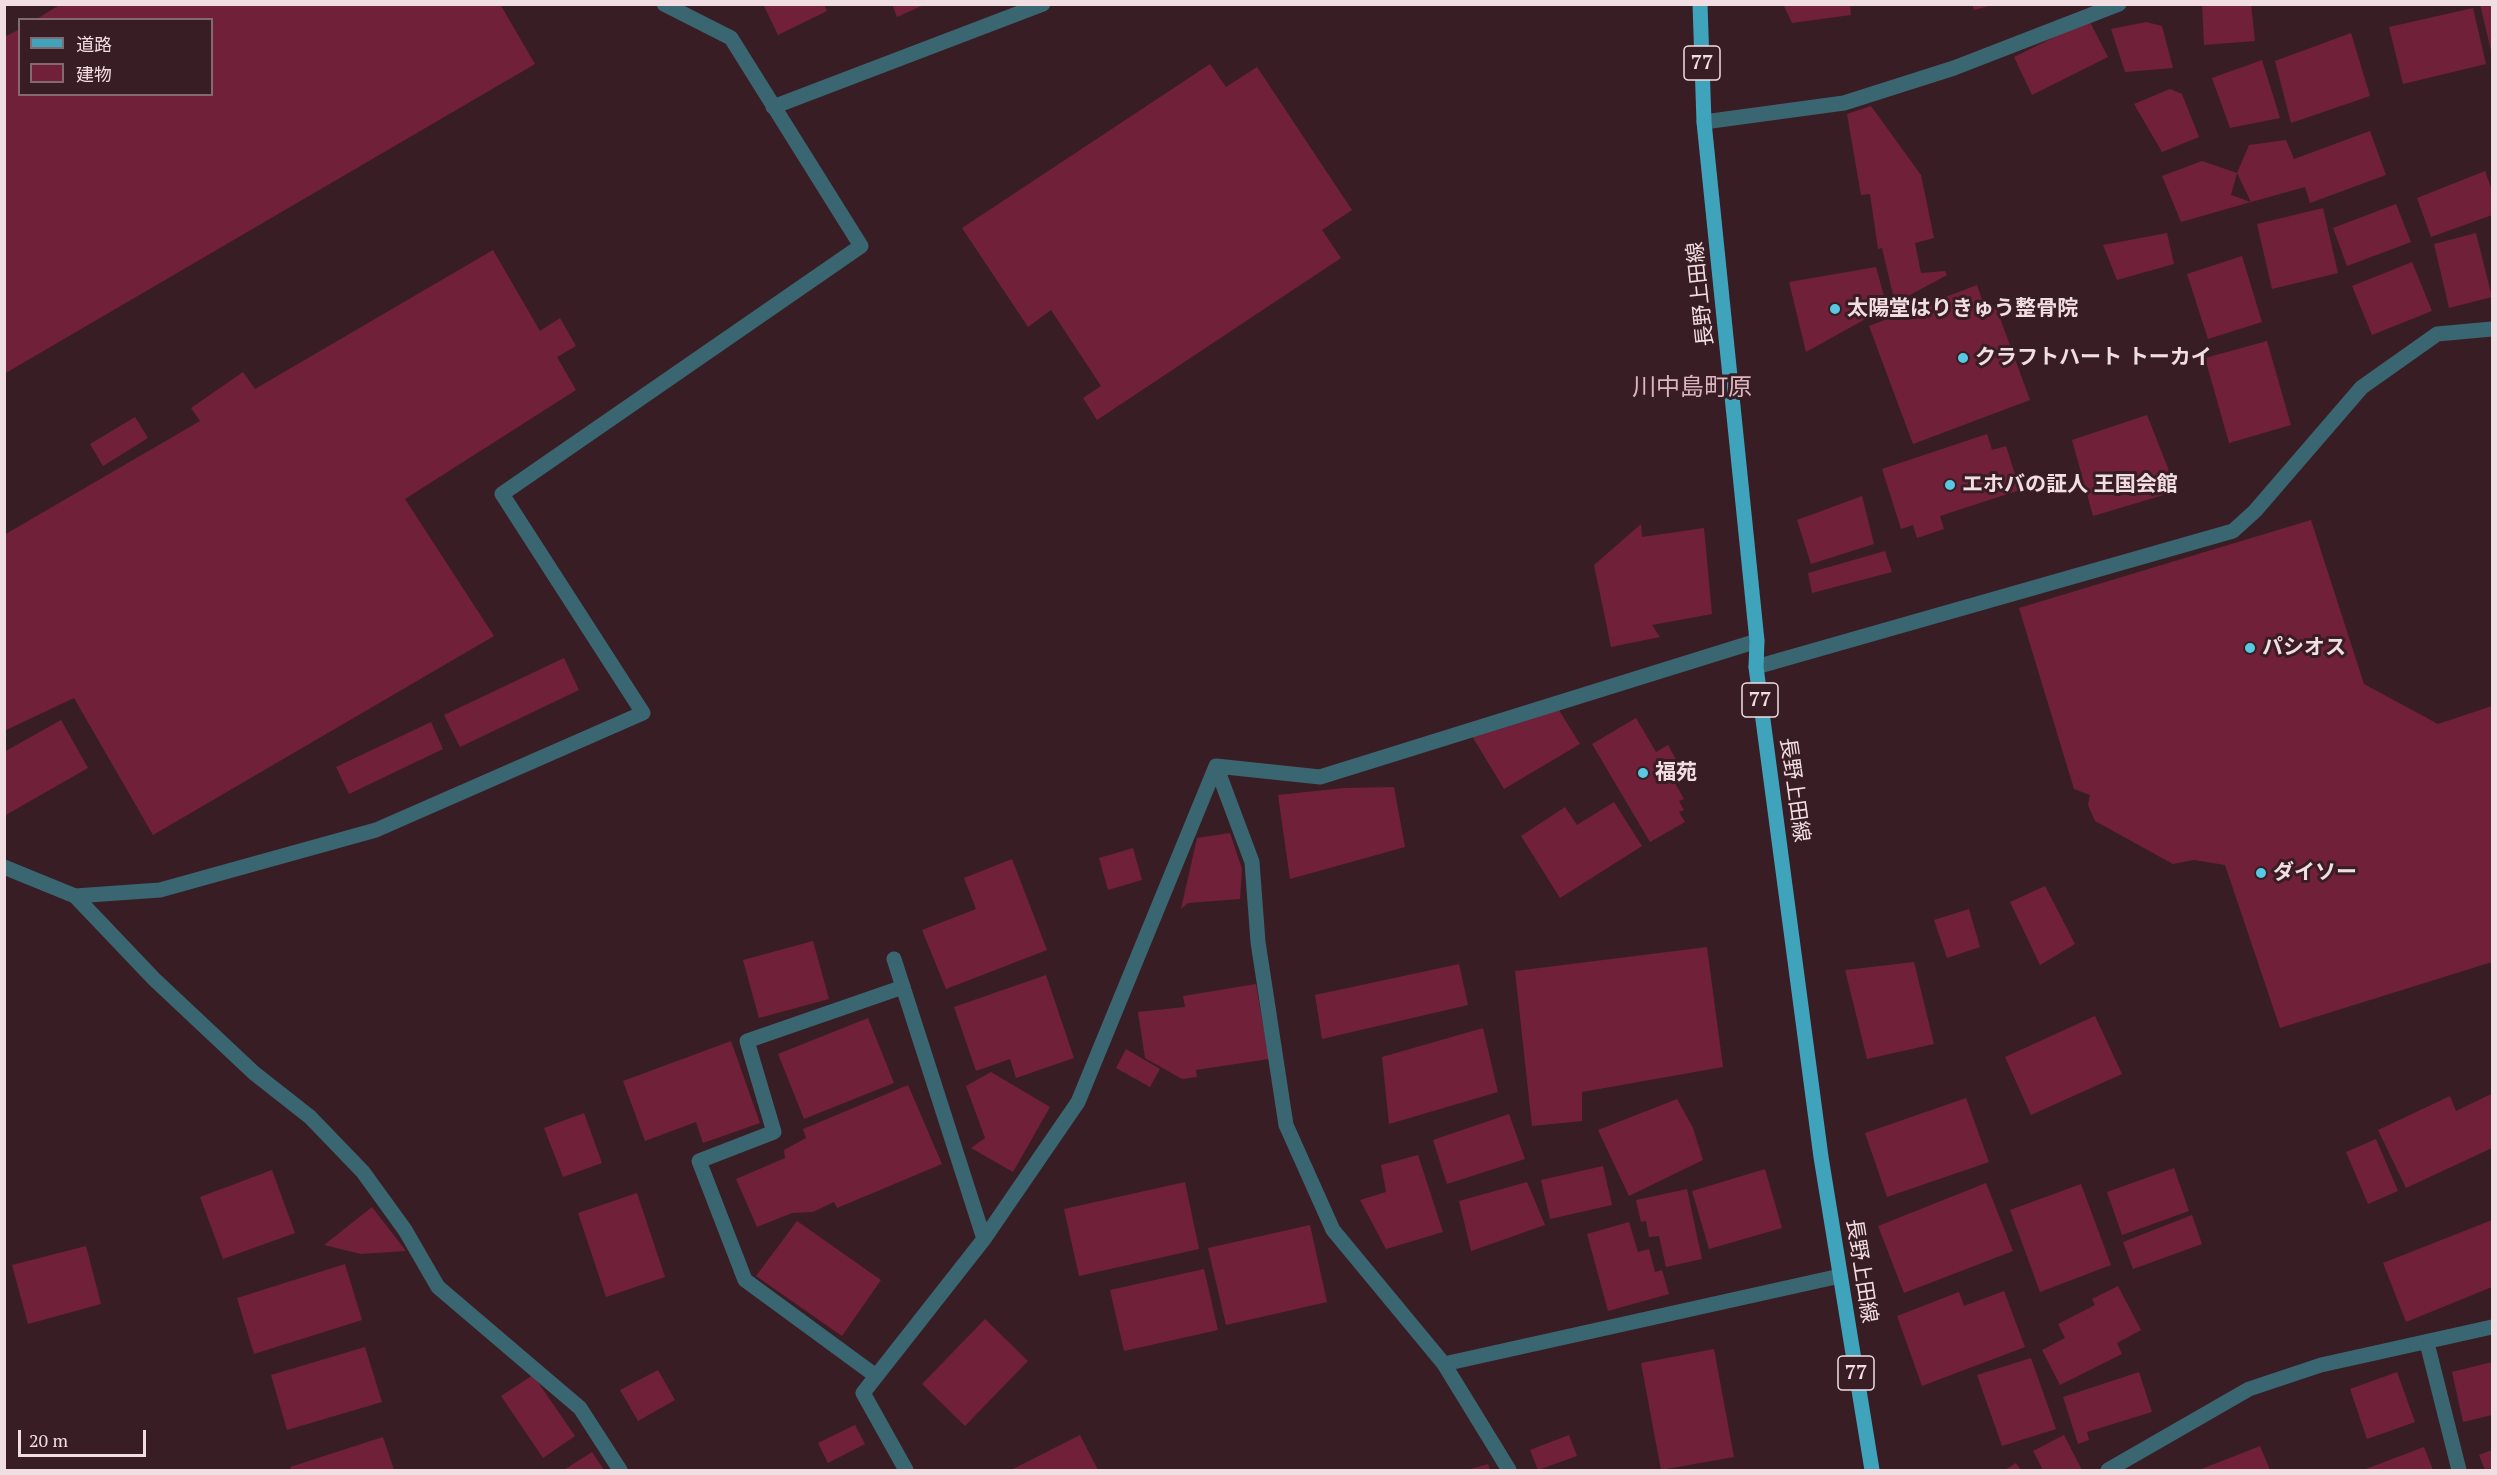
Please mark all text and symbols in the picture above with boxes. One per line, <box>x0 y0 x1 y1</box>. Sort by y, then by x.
legend <box>18 18 213 96</box>
text: 道路 <box>76 32 112 56</box>
road number: 77 <box>1684 46 1720 80</box>
text: 建物 <box>76 62 112 86</box>
street label: 長野上田線 <box>1683 240 1719 348</box>
place label: 太陽堂はりきゅう整骨院 <box>1847 296 2078 322</box>
marker: 太陽堂はりきゅう整骨院 <box>1828 302 1842 316</box>
place label: クラフトハート トーカイ <box>1975 345 2212 371</box>
marker: クラフトハート トーカイ <box>1956 351 1970 365</box>
district label: 川中島町原 <box>1632 374 1752 402</box>
place label: エホバの証人 王国会館 <box>1962 472 2178 498</box>
marker: エホバの証人 王国会館 <box>1943 478 1957 492</box>
place label: パシオス <box>2262 635 2346 661</box>
marker: パシオス <box>2243 641 2257 655</box>
road number: 77 <box>1742 683 1778 717</box>
street label: 長野上田線 <box>1774 736 1814 844</box>
place label: 福苑 <box>1655 760 1697 786</box>
marker: 福苑 <box>1636 766 1650 780</box>
place label: ダイソー <box>2273 860 2357 886</box>
marker: ダイソー <box>2254 866 2268 880</box>
street label: 長野上田線 <box>1840 1217 1882 1325</box>
road number: 77 <box>1838 1356 1874 1390</box>
scale bar <box>21 1418 148 1456</box>
text: 20 m <box>29 1428 68 1452</box>

